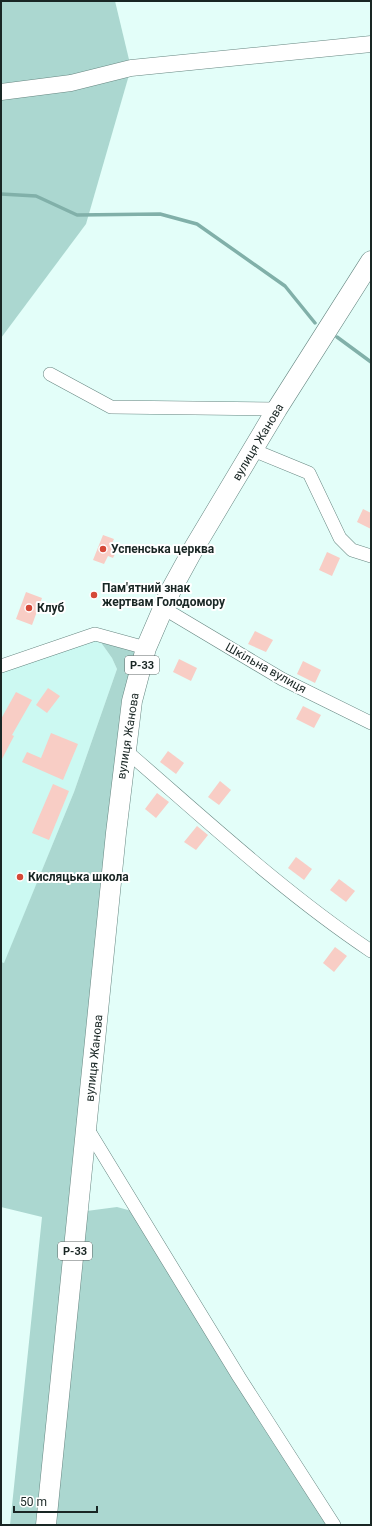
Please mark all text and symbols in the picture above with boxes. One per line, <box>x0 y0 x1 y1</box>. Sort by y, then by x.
street label: вулиця Жанова <box>229 401 287 483</box>
place label: Успенська церква <box>111 542 215 556</box>
marker: Успенська церква <box>98 544 108 554</box>
place label: Пам'ятний знак жертвам Голодомору <box>102 581 226 609</box>
marker: Пам'ятний знак жертвам Голодомору <box>89 590 99 600</box>
place label: Клуб <box>37 601 65 615</box>
marker: Клуб <box>24 603 34 613</box>
street label: Шкільна вулиця <box>223 640 309 696</box>
road number: Р-33 <box>125 656 159 674</box>
street label: вулиця Жанова <box>114 692 142 780</box>
place label: Кисляцька школа <box>28 870 129 884</box>
marker: Кисляцька школа <box>15 872 25 882</box>
street label: вулиця Жанова <box>82 1014 106 1102</box>
road number: Р-33 <box>58 1242 92 1260</box>
scale bar <box>14 1488 97 1514</box>
text: 50 m <box>20 1495 47 1509</box>

